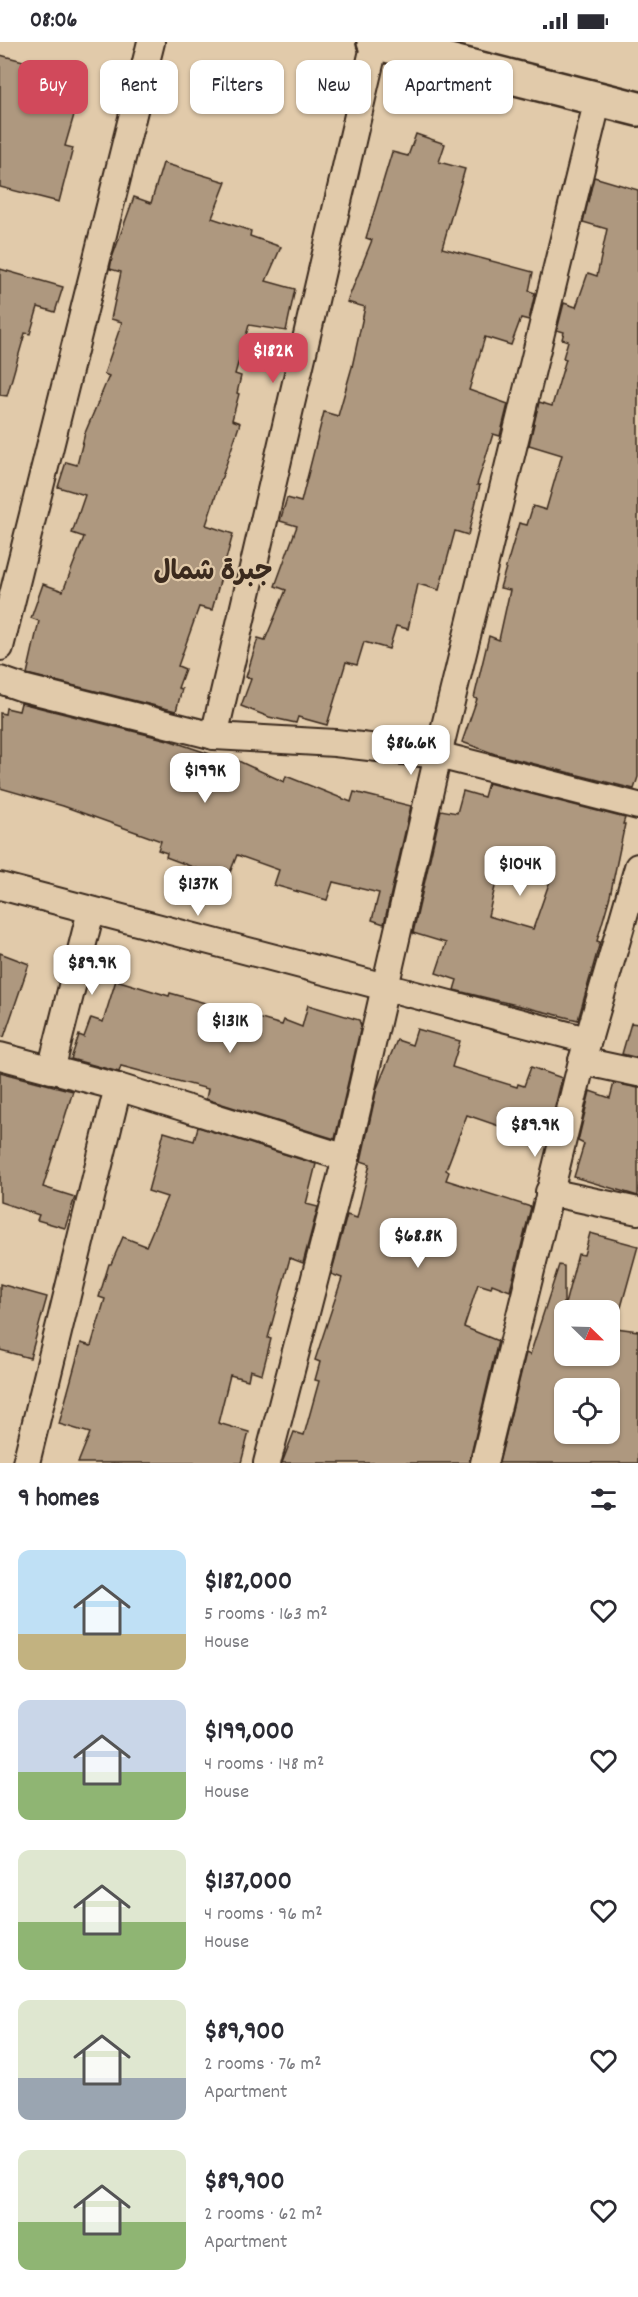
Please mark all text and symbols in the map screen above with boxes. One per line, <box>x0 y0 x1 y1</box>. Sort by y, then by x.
text: 08:06 <box>30 6 77 37</box>
chip: Buy <box>18 60 88 114</box>
chip: Rent <box>100 60 178 114</box>
chip: Filters <box>190 60 284 114</box>
chip: New <box>296 60 371 114</box>
chip: Apartment <box>383 60 513 114</box>
pin: $182K <box>231 333 315 384</box>
text: $182K <box>253 338 293 366</box>
district label: جبرة شمال <box>154 554 272 593</box>
pin: $86.6K <box>362 725 460 776</box>
text: $86.6K <box>386 730 436 758</box>
pin: $199K <box>163 753 247 804</box>
text: $199K <box>184 758 226 786</box>
pin: $104K <box>478 846 562 897</box>
text: $104K <box>499 851 541 879</box>
pin: $137K <box>156 866 240 917</box>
text: $137K <box>178 871 218 899</box>
pin: $89.9K <box>43 945 141 996</box>
text: $89.9K <box>67 950 117 978</box>
pin: $131K <box>188 1003 272 1054</box>
text: $131K <box>211 1008 249 1036</box>
pin: $89.9K <box>486 1107 584 1158</box>
text: $89.9K <box>510 1112 560 1140</box>
pin: $68.8K <box>369 1218 467 1269</box>
text: $68.8K <box>394 1223 442 1251</box>
north arrow <box>554 1300 620 1366</box>
map controls <box>554 1300 620 1444</box>
button: locate <box>554 1378 620 1444</box>
text: 9 homes <box>18 1481 100 1518</box>
icon: filters <box>587 1483 620 1516</box>
text: $182,000 <box>204 1564 292 1601</box>
icon: home <box>66 1574 138 1646</box>
icon: heart <box>587 1594 620 1627</box>
text: 5 rooms · 163 m² <box>204 1601 328 1629</box>
text: House <box>204 1629 249 1657</box>
text: $199,000 <box>204 1714 294 1751</box>
icon: home <box>66 1724 138 1796</box>
icon: heart <box>587 1744 620 1777</box>
text: 4 rooms · 148 m² <box>204 1751 324 1779</box>
text: House <box>204 1779 249 1807</box>
text: $137,000 <box>204 1864 292 1901</box>
icon: home <box>66 1874 138 1946</box>
icon: heart <box>587 1894 620 1927</box>
text: 4 rooms · 96 m² <box>204 1901 323 1929</box>
text: House <box>204 1929 249 1957</box>
text: $89,900 <box>204 2014 285 2051</box>
icon: home <box>66 2024 138 2096</box>
icon: heart <box>587 2044 620 2077</box>
text: 2 rooms · 76 m² <box>204 2051 322 2079</box>
text: Apartment <box>204 2079 287 2107</box>
text: $89,900 <box>204 2164 285 2201</box>
icon: home <box>66 2174 138 2246</box>
icon: heart <box>587 2194 620 2227</box>
text: 2 rooms · 62 m² <box>204 2201 323 2229</box>
text: Apartment <box>204 2229 287 2257</box>

